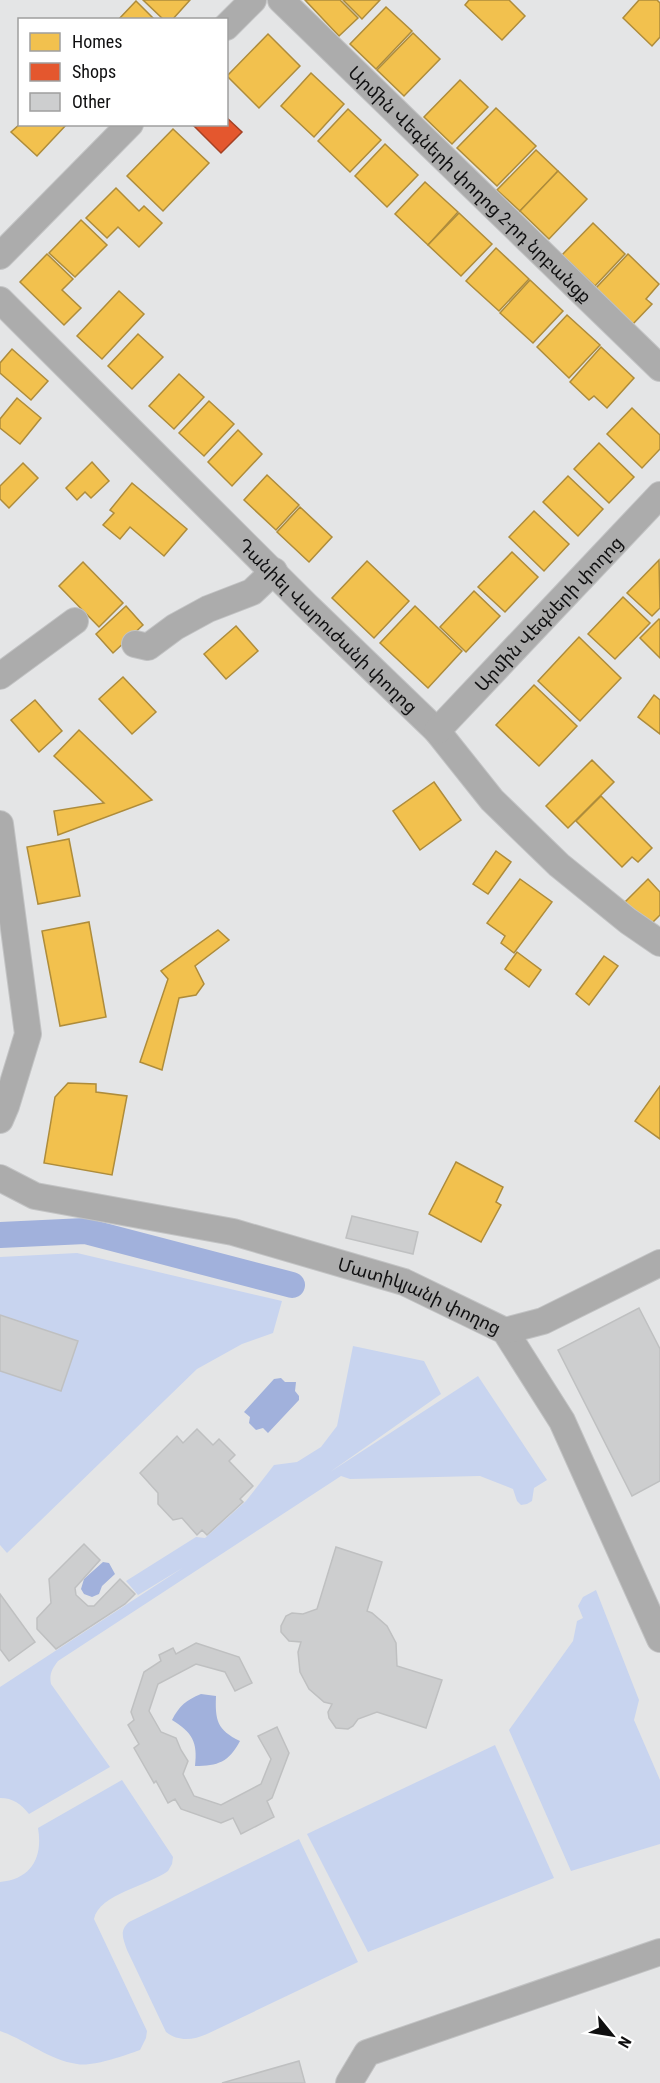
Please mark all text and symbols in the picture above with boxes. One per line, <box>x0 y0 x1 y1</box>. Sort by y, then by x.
legend <box>18 18 228 126</box>
text: Homes <box>72 31 122 52</box>
text: Shops <box>72 61 116 82</box>
street label: Արմին Վեգների փողոց 2-րդ նրբանցք <box>344 61 596 307</box>
text: Other <box>72 91 111 112</box>
street label: Արմին Վեգների փողոց <box>470 531 626 695</box>
street label: Դանիել Վարուժանի փողոց <box>234 533 422 717</box>
street label: Մատիկյանի փողոց <box>335 1253 505 1338</box>
north arrow <box>582 2005 642 2065</box>
text: N <box>614 2033 635 2051</box>

